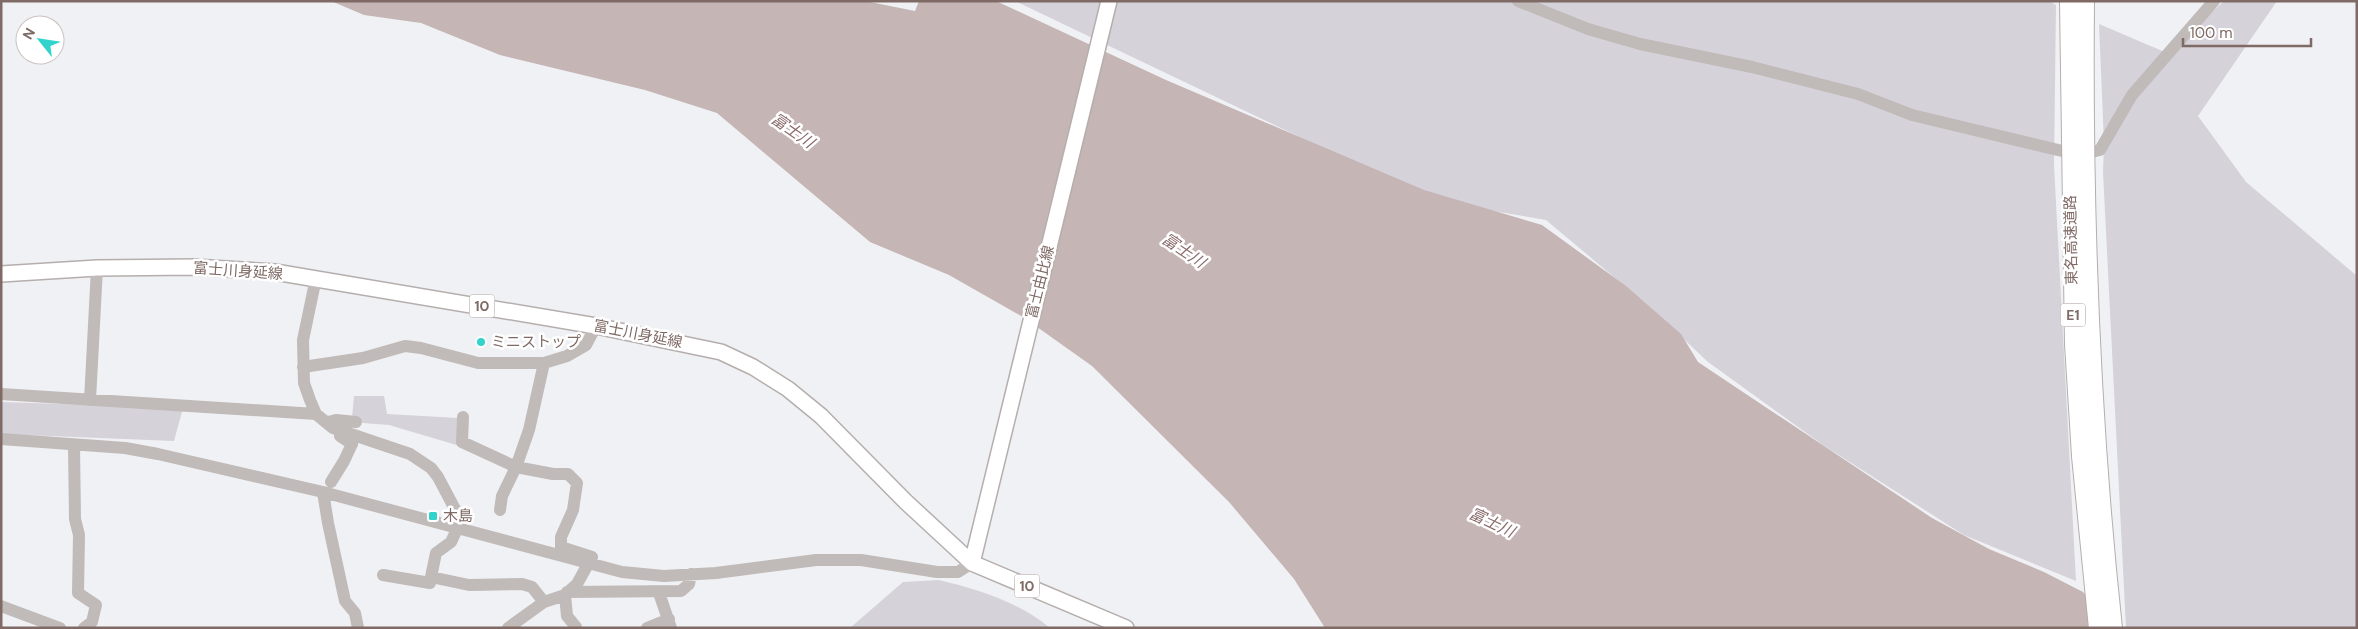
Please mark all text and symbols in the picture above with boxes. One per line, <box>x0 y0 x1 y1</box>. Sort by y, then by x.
north arrow <box>15 15 65 65</box>
scale bar <box>2183 15 2310 47</box>
text: 100 m <box>2190 23 2233 43</box>
text: N <box>18 25 39 42</box>
water label: 富士川 <box>767 108 820 154</box>
street label: 東名高速道路 <box>2060 195 2082 285</box>
water label: 富士川 <box>1158 228 1211 274</box>
street label: 富士由比線 <box>1021 243 1059 321</box>
street label: 富士川身延線 <box>192 258 284 284</box>
road number: 10 <box>470 294 494 318</box>
road number: E1 <box>2060 304 2086 326</box>
street label: 富士川身延線 <box>592 316 684 352</box>
place label: ミニストップ <box>491 332 581 352</box>
marker: ミニストップ <box>475 336 487 348</box>
water label: 富士川 <box>1466 503 1520 543</box>
place label: 木島 <box>443 506 473 526</box>
marker: 木島 <box>427 510 439 522</box>
road number: 10 <box>1014 574 1040 598</box>

